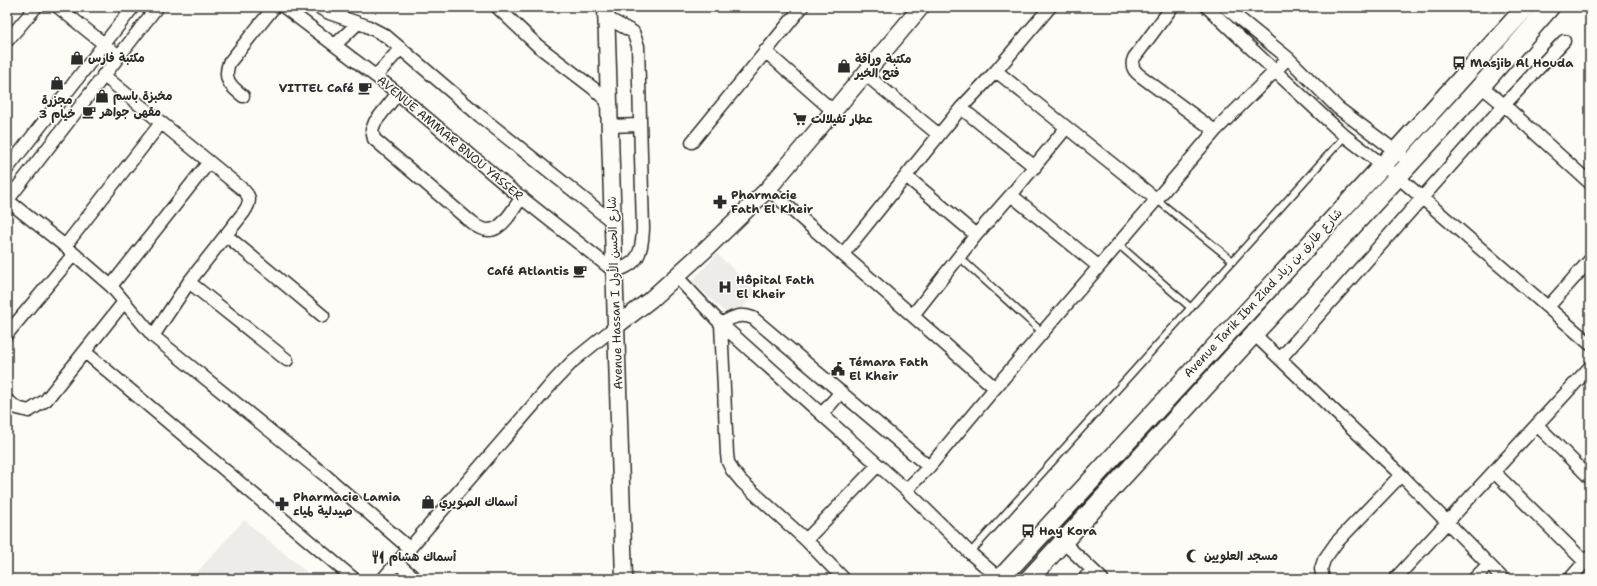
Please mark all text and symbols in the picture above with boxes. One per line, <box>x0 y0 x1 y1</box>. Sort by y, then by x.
shop icon: مكتبة فارس <box>69 50 85 66</box>
place label: مكتبة فارس <box>88 50 145 66</box>
place label: مكتبة وراقة فتح الخير <box>854 51 911 81</box>
bus stop icon: Masjib Al Houda <box>1451 55 1467 71</box>
place label: Masjib Al Houda <box>1470 55 1574 71</box>
shop icon: مكتبة وراقة فتح الخير <box>836 58 852 74</box>
street label: AVENUE AMMAR BNOU YASSER <box>374 72 526 204</box>
shop icon: مجزرة خيام 3 <box>49 75 65 91</box>
place label: VITTEL Café <box>279 80 354 96</box>
cafe icon: VITTEL Café <box>357 80 373 96</box>
shop icon: مخبزة باسم <box>94 88 110 104</box>
place label: مخبزة باسم <box>113 88 173 105</box>
place label: مجزرة خيام 3 <box>39 92 75 123</box>
cafe icon: مقهى جواهر <box>81 104 97 120</box>
place label: مقهى جواهر <box>99 104 161 120</box>
supermarket icon: عطار تفيلالت <box>792 111 808 127</box>
place label: عطار تفيلالت <box>811 111 873 127</box>
place label: Pharmacie Fath El Kheir <box>731 187 814 217</box>
pharmacy icon: Pharmacie Fath El Kheir <box>712 194 728 210</box>
street label: Avenue Hassan I شارع الحسن الأول <box>604 196 627 390</box>
street label: Avenue Tarik Ibn Ziad شارع طارق بن زياد <box>1180 205 1347 382</box>
place label: Café Atlantis <box>487 263 569 279</box>
cafe icon: Café Atlantis <box>572 263 588 279</box>
place label: Hôpital Fath El Kheir <box>736 272 814 302</box>
hospital icon: Hôpital Fath El Kheir <box>717 279 733 295</box>
place label: Témara Fath El Kheir <box>849 354 928 384</box>
public building icon: Témara Fath El Kheir <box>830 361 846 377</box>
place label: Pharmacie Lamia صيدلية لمياء <box>293 489 401 519</box>
shop icon: أسماك الصويري <box>420 494 436 510</box>
place label: أسماك الصويري <box>439 494 518 511</box>
pharmacy icon: Pharmacie Lamia صيدلية لمياء <box>274 496 290 512</box>
bus stop icon: Hay Kora <box>1020 523 1036 539</box>
place label: Hay Kora <box>1039 523 1098 539</box>
mosque icon: مسجد العلويين <box>1185 548 1201 564</box>
place label: مسجد العلويين <box>1204 548 1278 564</box>
restaurant icon: أسماك هشام <box>370 549 386 565</box>
place label: أسماك هشام <box>389 549 457 566</box>

